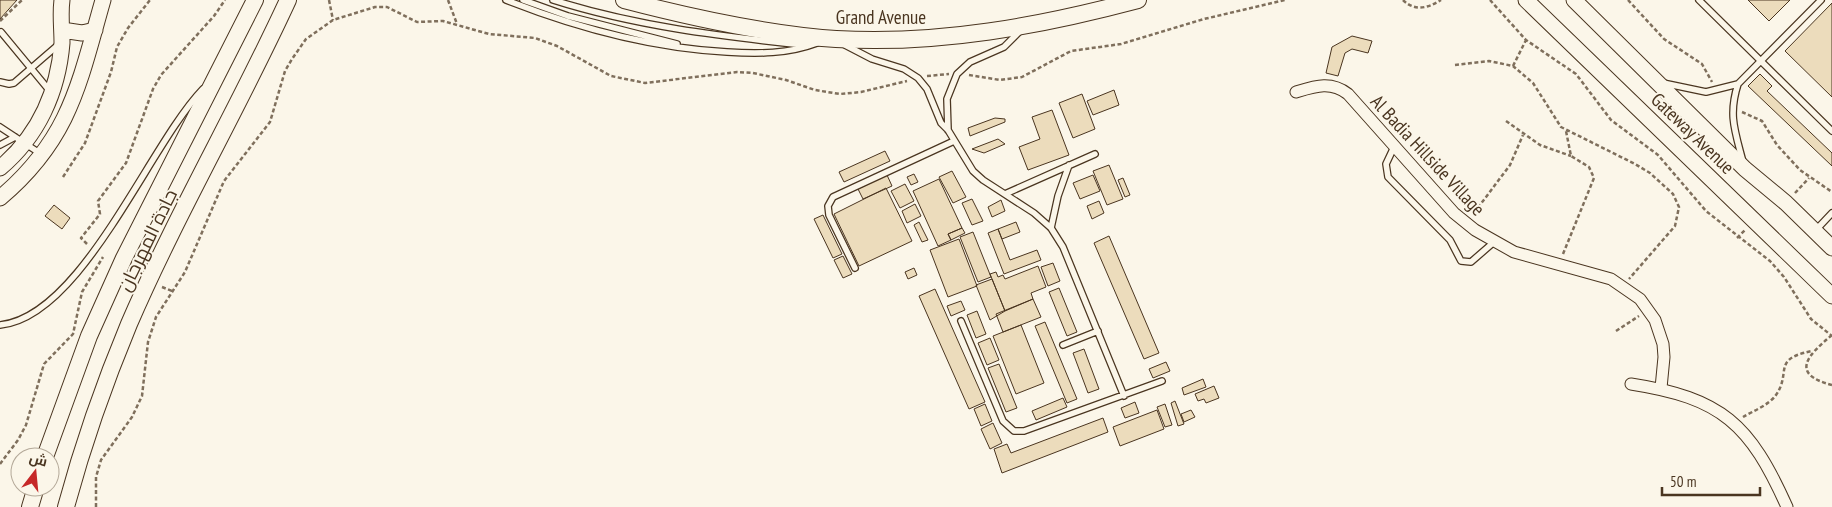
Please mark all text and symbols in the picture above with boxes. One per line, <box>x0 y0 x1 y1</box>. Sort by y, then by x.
street label: Grand Avenue <box>836 5 926 29</box>
street label: Gateway Avenue <box>1646 87 1740 179</box>
street label: Al Badia Hillside Village <box>1366 89 1490 221</box>
street label: جادة المهرجان <box>112 185 182 295</box>
north arrow <box>10 447 60 497</box>
text: ش <box>27 448 50 471</box>
scale bar <box>1662 464 1760 496</box>
text: 50 m <box>1670 472 1696 491</box>

